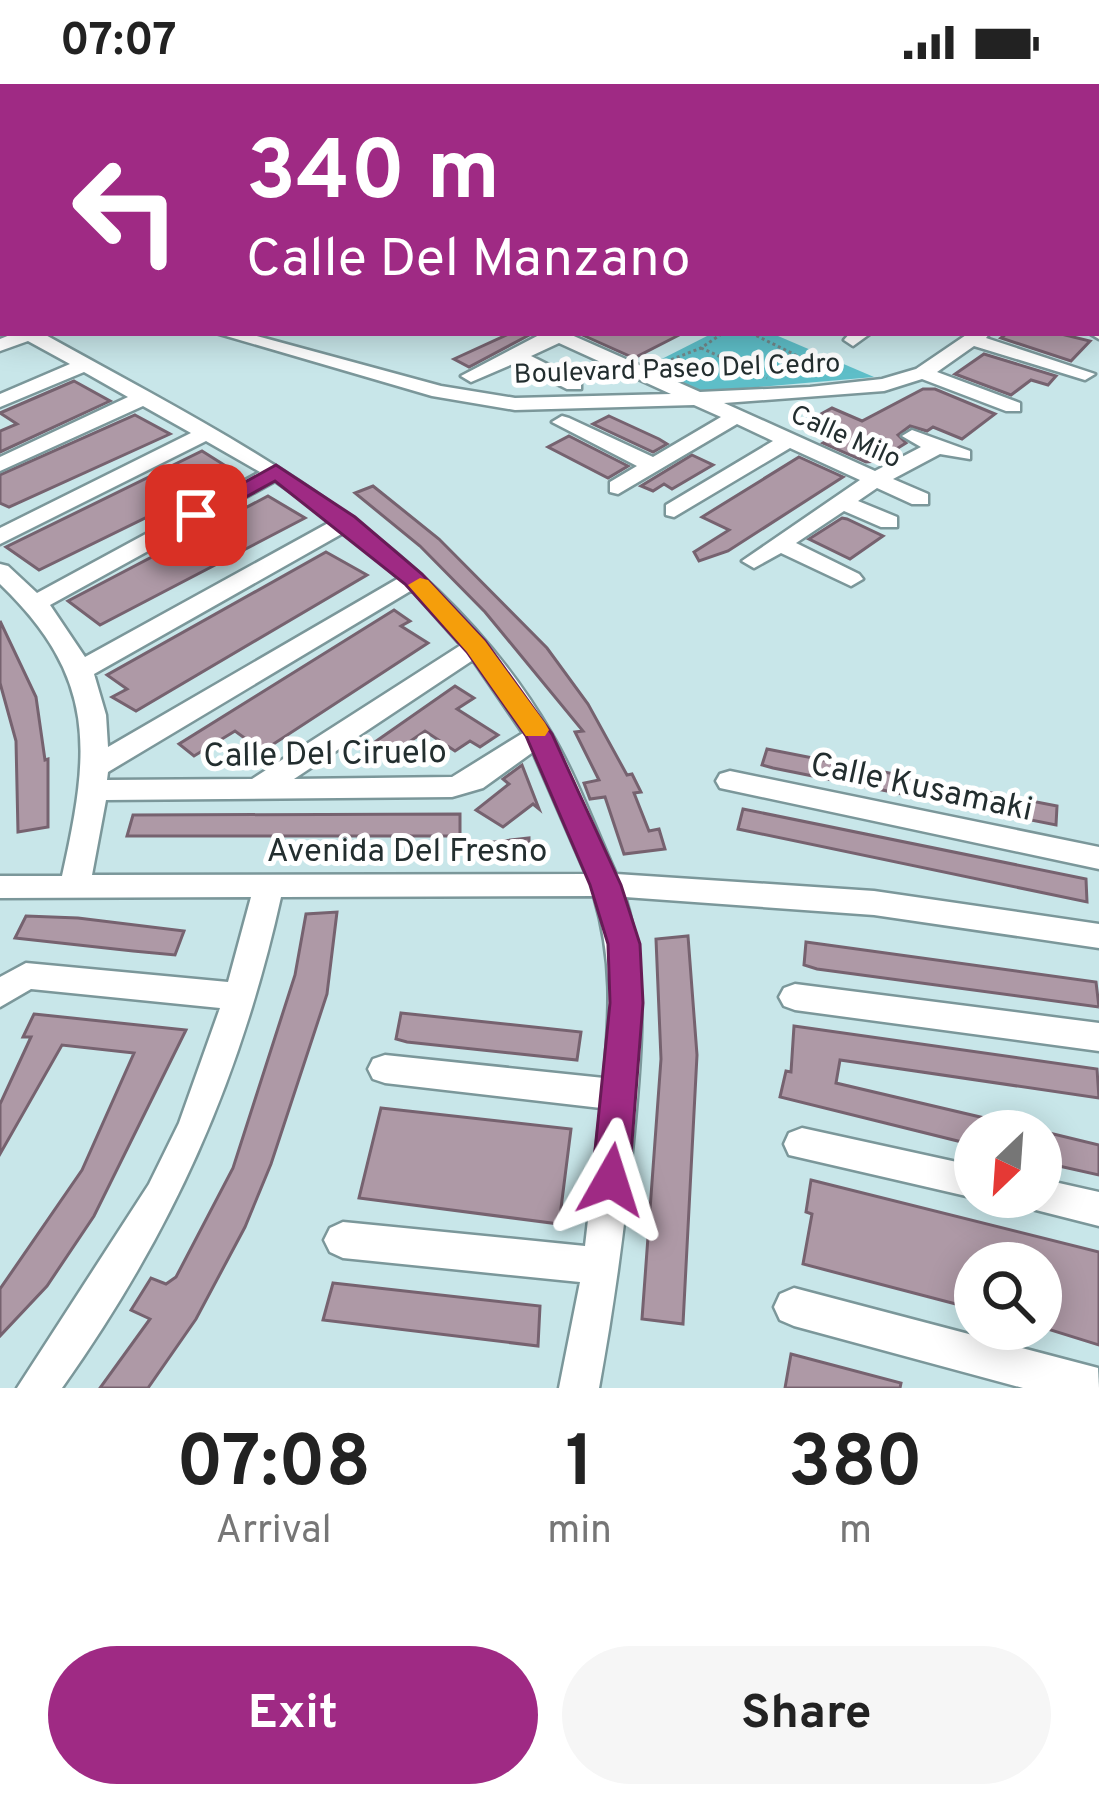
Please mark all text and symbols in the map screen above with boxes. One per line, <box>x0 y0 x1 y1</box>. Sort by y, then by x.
text: 07:07 <box>60 14 177 71</box>
text: 340 m <box>246 123 500 229</box>
icon: left <box>48 132 204 288</box>
text: Calle Del Manzano <box>246 227 691 296</box>
street label: Boulevard Paseo Del Cedro <box>513 347 841 393</box>
street label: Calle Milo <box>785 398 906 477</box>
pin <box>145 464 247 566</box>
icon: arrive <box>163 482 229 548</box>
street label: Calle Del Ciruelo <box>203 733 447 779</box>
street label: Calle Kusamaki <box>806 745 1036 833</box>
street label: Avenida Del Fresno <box>267 832 548 874</box>
north arrow <box>954 1110 1062 1218</box>
map controls <box>954 1110 1062 1350</box>
position arrow <box>548 1117 674 1243</box>
button: search <box>954 1242 1062 1350</box>
text: 07:08 <box>176 1420 371 1512</box>
text: 1 <box>565 1420 594 1512</box>
text: 380 <box>788 1420 923 1512</box>
text: Arrival <box>215 1508 332 1557</box>
text: min <box>547 1508 612 1557</box>
text: m <box>839 1508 872 1557</box>
button: Exit <box>48 1646 538 1784</box>
button: Share <box>562 1646 1051 1784</box>

